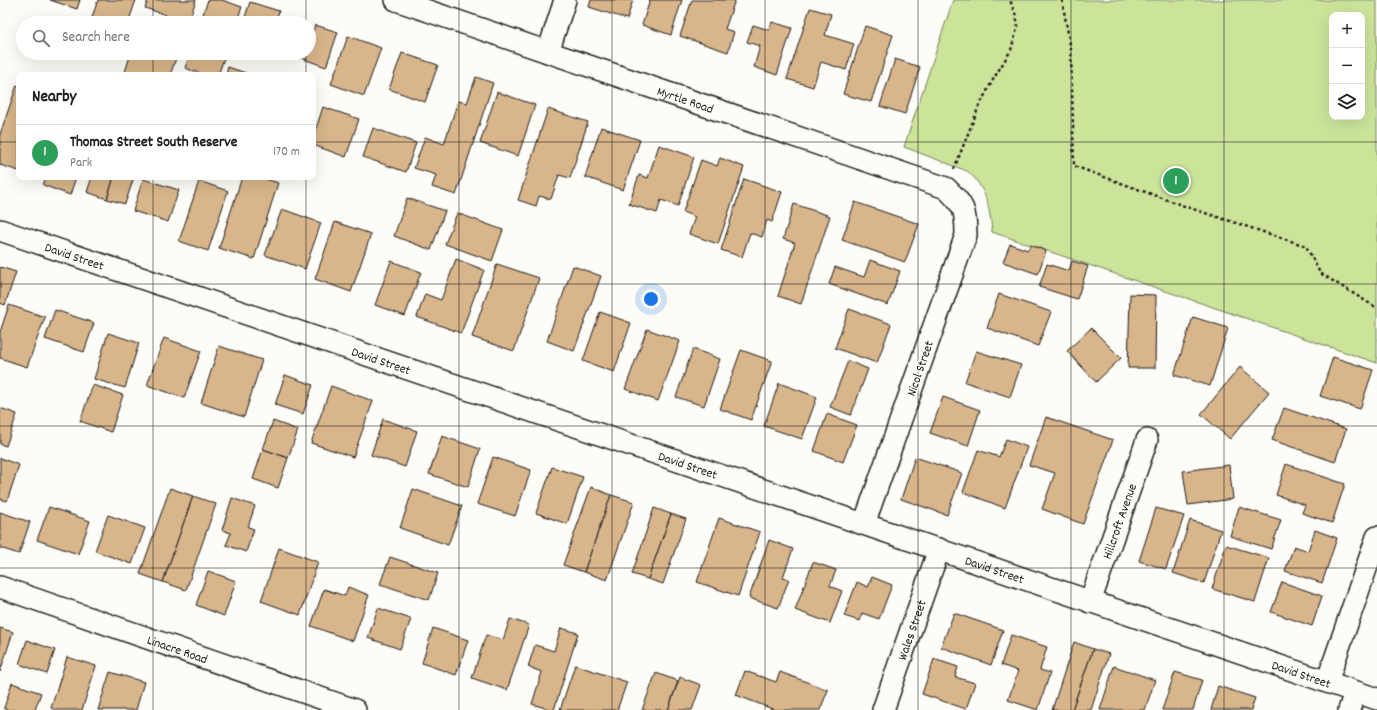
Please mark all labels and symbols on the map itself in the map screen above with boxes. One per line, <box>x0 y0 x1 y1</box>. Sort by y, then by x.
street label: Myrtle Road <box>654 83 716 120</box>
pin: 1 <box>1163 166 1189 196</box>
street label: David Street <box>42 239 106 277</box>
your location <box>641 289 661 309</box>
street label: Nicol Street <box>903 338 940 399</box>
street label: David Street <box>349 343 413 381</box>
street label: David Street <box>655 448 720 486</box>
street label: Hillcroft Avenue <box>1099 481 1143 562</box>
street label: David Street <box>962 552 1026 590</box>
street label: Wales Street <box>894 598 933 663</box>
street label: Linacre Road <box>144 632 210 670</box>
street label: David Street <box>1269 657 1333 695</box>

